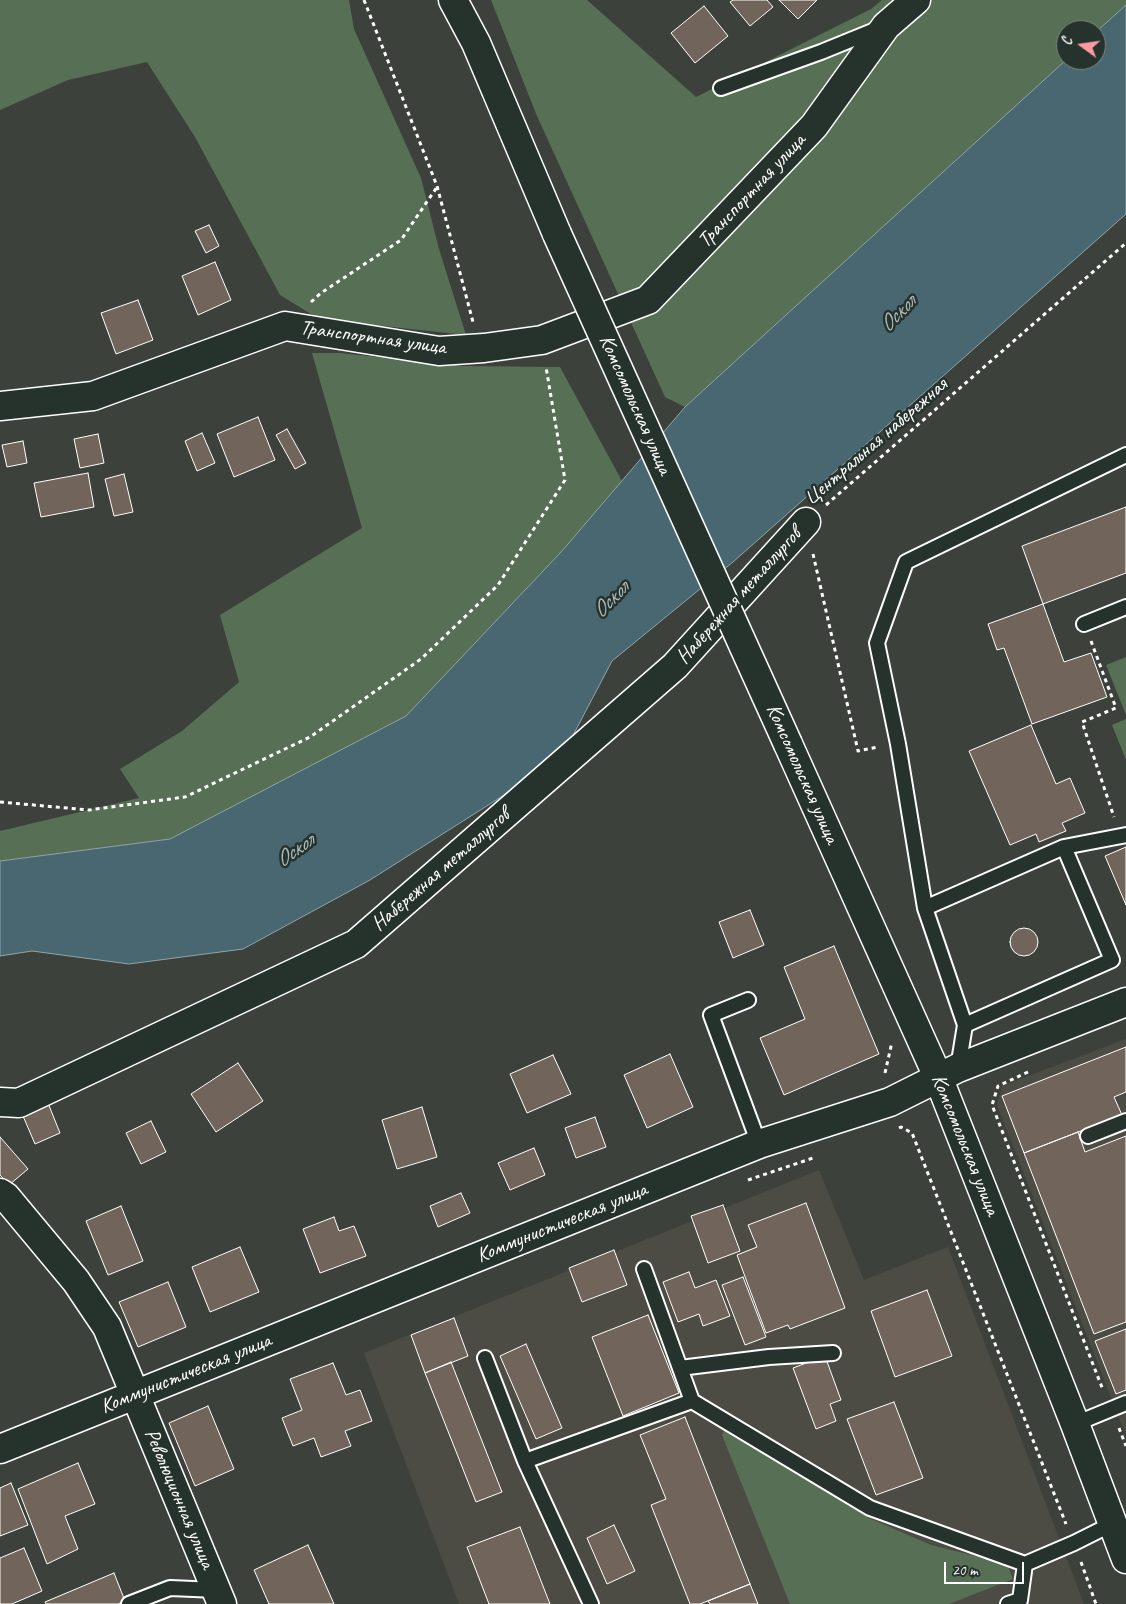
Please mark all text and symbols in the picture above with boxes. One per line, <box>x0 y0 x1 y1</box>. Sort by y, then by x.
north arrow <box>1056 20 1106 70</box>
text: С <box>1058 36 1076 47</box>
street label: Транспортная улица <box>693 129 811 253</box>
water label: Оскол <box>874 290 922 338</box>
street label: Транспортная улица <box>299 315 447 361</box>
street label: Комсомольская улица <box>593 331 677 479</box>
street label: Центральная набережная <box>799 373 953 511</box>
street label: Набережная металлургов <box>671 523 807 669</box>
water label: Оскол <box>587 576 635 624</box>
street label: Комсомольская улица <box>760 700 844 848</box>
street label: Набережная металлургов <box>367 803 515 937</box>
water label: Оскол <box>271 828 319 874</box>
street label: Комсомольская улица <box>925 1071 1005 1219</box>
street label: Коммунистическая улица <box>473 1177 651 1269</box>
street label: Коммунистическая улица <box>97 1328 275 1420</box>
street label: Революционная улица <box>138 1425 220 1573</box>
scale bar <box>946 1552 1026 1584</box>
text: 20 m <box>952 1561 978 1580</box>

